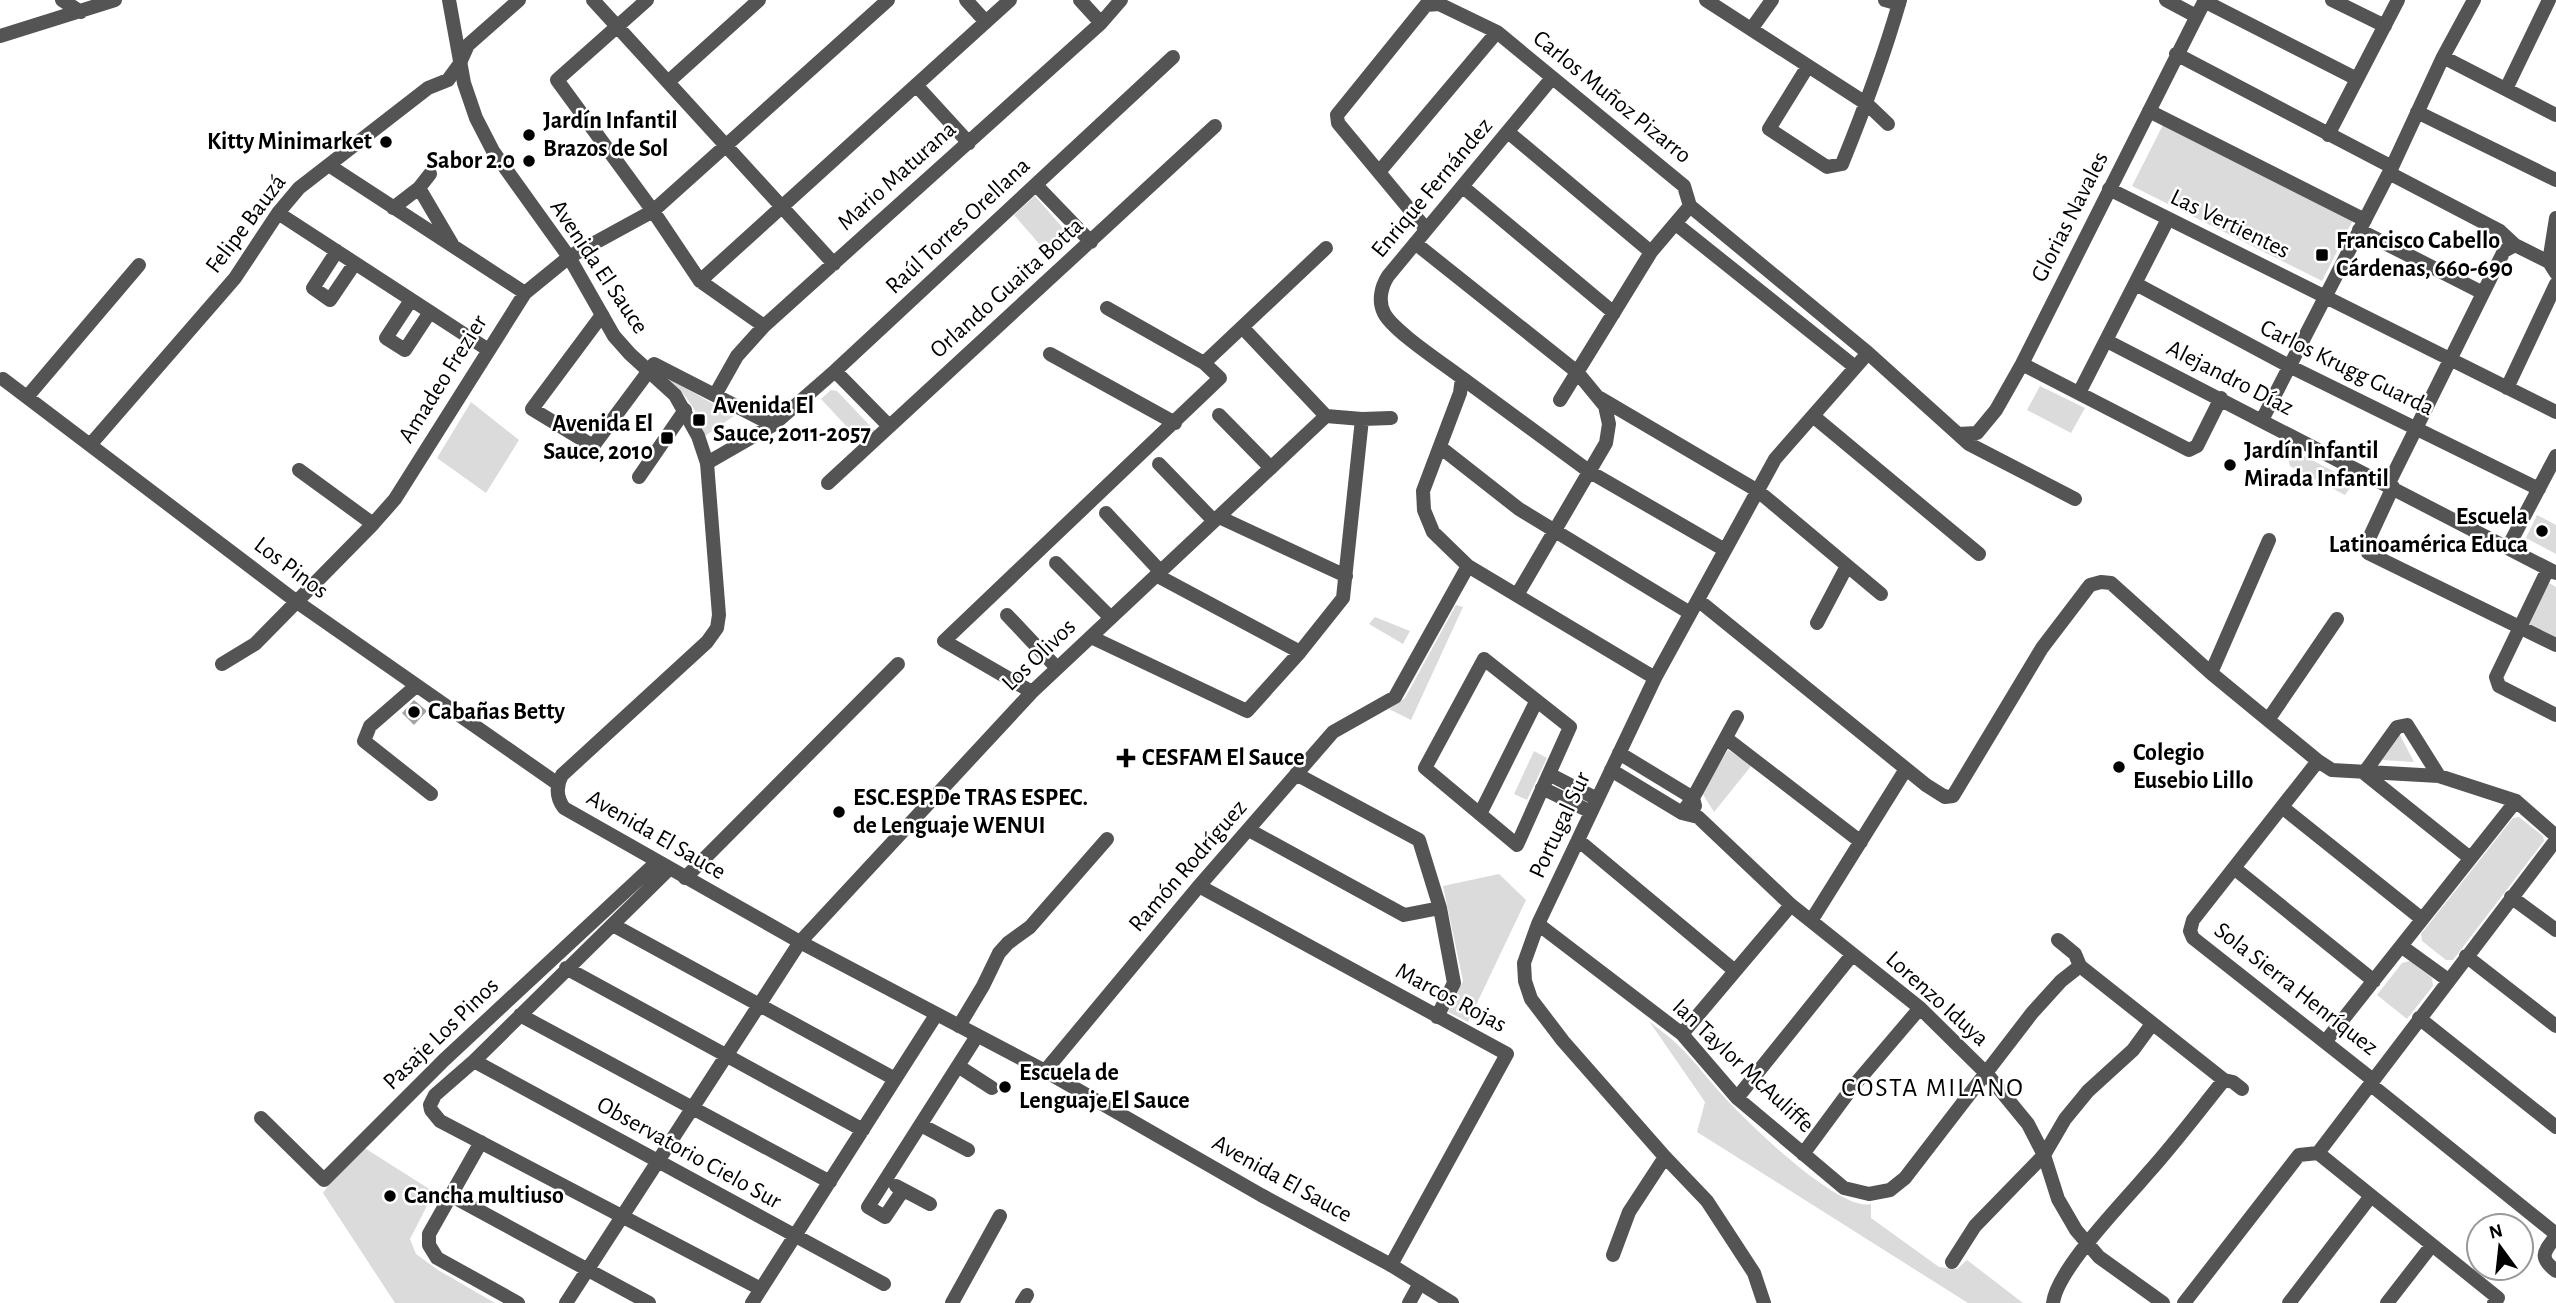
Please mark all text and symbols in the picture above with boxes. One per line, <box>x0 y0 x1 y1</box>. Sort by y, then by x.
street label: Carlos Muñoz Pizarro <box>1528 26 1696 168</box>
place label: Jardín Infantil Brazos de Sol <box>543 109 678 161</box>
street label: Enrique Fernández <box>1367 114 1497 262</box>
street label: Mario Maturana <box>833 117 961 235</box>
marker: Jardín Infantil Brazos de Sol <box>521 127 537 143</box>
place label: Kitty Minimarket <box>207 130 372 154</box>
marker: Kitty Minimarket <box>378 134 394 150</box>
street label: Glorias Navales <box>2027 148 2113 286</box>
place label: Sabor 2.0 <box>426 149 515 173</box>
marker: Sabor 2.0 <box>521 153 537 169</box>
street label: Raúl Torres Orellana <box>881 153 1035 299</box>
street label: Felipe Bauzá <box>201 170 291 278</box>
street label: Las Vertientes <box>2167 185 2293 263</box>
street label: Avenida El Sauce <box>545 196 653 338</box>
street label: Orlando Guaita Botta <box>926 213 1088 363</box>
place label: Francisco Cabello Cárdenas, 660-690 <box>2336 229 2513 281</box>
marker: Francisco Cabello Cárdenas, 660-690 <box>2314 247 2330 263</box>
street label: Amadeo Frezier <box>394 311 492 447</box>
street label: Carlos Krugg Guarda <box>2256 316 2438 420</box>
street label: Alejandro Díaz <box>2163 336 2297 420</box>
place label: Avenida El Sauce, 2011-2057 <box>713 394 871 446</box>
place label: Avenida El Sauce, 2010 <box>543 412 653 464</box>
marker: Avenida El Sauce, 2011-2057 <box>691 412 707 428</box>
marker: Avenida El Sauce, 2010 <box>659 430 675 446</box>
place label: Jardín Infantil Mirada Infantil <box>2244 439 2389 491</box>
marker: Jardín Infantil Mirada Infantil <box>2222 457 2238 473</box>
place label: Escuela Latinoamérica Educa <box>2329 505 2528 557</box>
marker: Escuela Latinoamérica Educa <box>2534 523 2550 539</box>
street label: Los Pinos <box>250 533 332 603</box>
street label: Los Olivos <box>998 615 1080 695</box>
place label: Cabañas Betty <box>428 700 565 724</box>
marker: Cabañas Betty <box>406 704 422 720</box>
place label: Colegio Eusebio Lillo <box>2133 741 2253 793</box>
place label: CESFAM El Sauce <box>1142 746 1305 770</box>
marker: CESFAM El Sauce <box>1116 748 1136 768</box>
marker: Colegio Eusebio Lillo <box>2111 759 2127 775</box>
street label: Portugal Sur <box>1525 768 1595 882</box>
street label: Avenida El Sauce <box>583 786 729 884</box>
place label: ESC.ESP.De TRAS ESPEC. de Lenguaje WENUI <box>853 786 1088 838</box>
street label: Ramón Rodríguez <box>1125 795 1252 936</box>
marker: ESC.ESP.De TRAS ESPEC. de Lenguaje WENUI <box>831 804 847 820</box>
street label: Sola Sierra Henríquez <box>2210 918 2382 1060</box>
street label: Lorenzo Iduya <box>1881 947 1993 1051</box>
street label: Marcos Rojas <box>1392 959 1510 1037</box>
street label: Pasaje Los Pinos <box>379 973 503 1095</box>
street label: Ian Taylor McAuliffe <box>1668 995 1818 1137</box>
place label: Escuela de Lenguaje El Sauce <box>1019 1061 1190 1113</box>
district label: COSTA MILANO <box>1841 1075 2025 1101</box>
marker: Escuela de Lenguaje El Sauce <box>997 1079 1013 1095</box>
street label: Observatorio Cielo Sur <box>593 1092 785 1214</box>
street label: Avenida El Sauce <box>1208 1131 1356 1227</box>
place label: Cancha multiuso <box>404 1184 564 1208</box>
marker: Cancha multiuso <box>382 1188 398 1204</box>
north arrow <box>2465 1212 2535 1282</box>
text: N <box>2487 1221 2505 1243</box>

